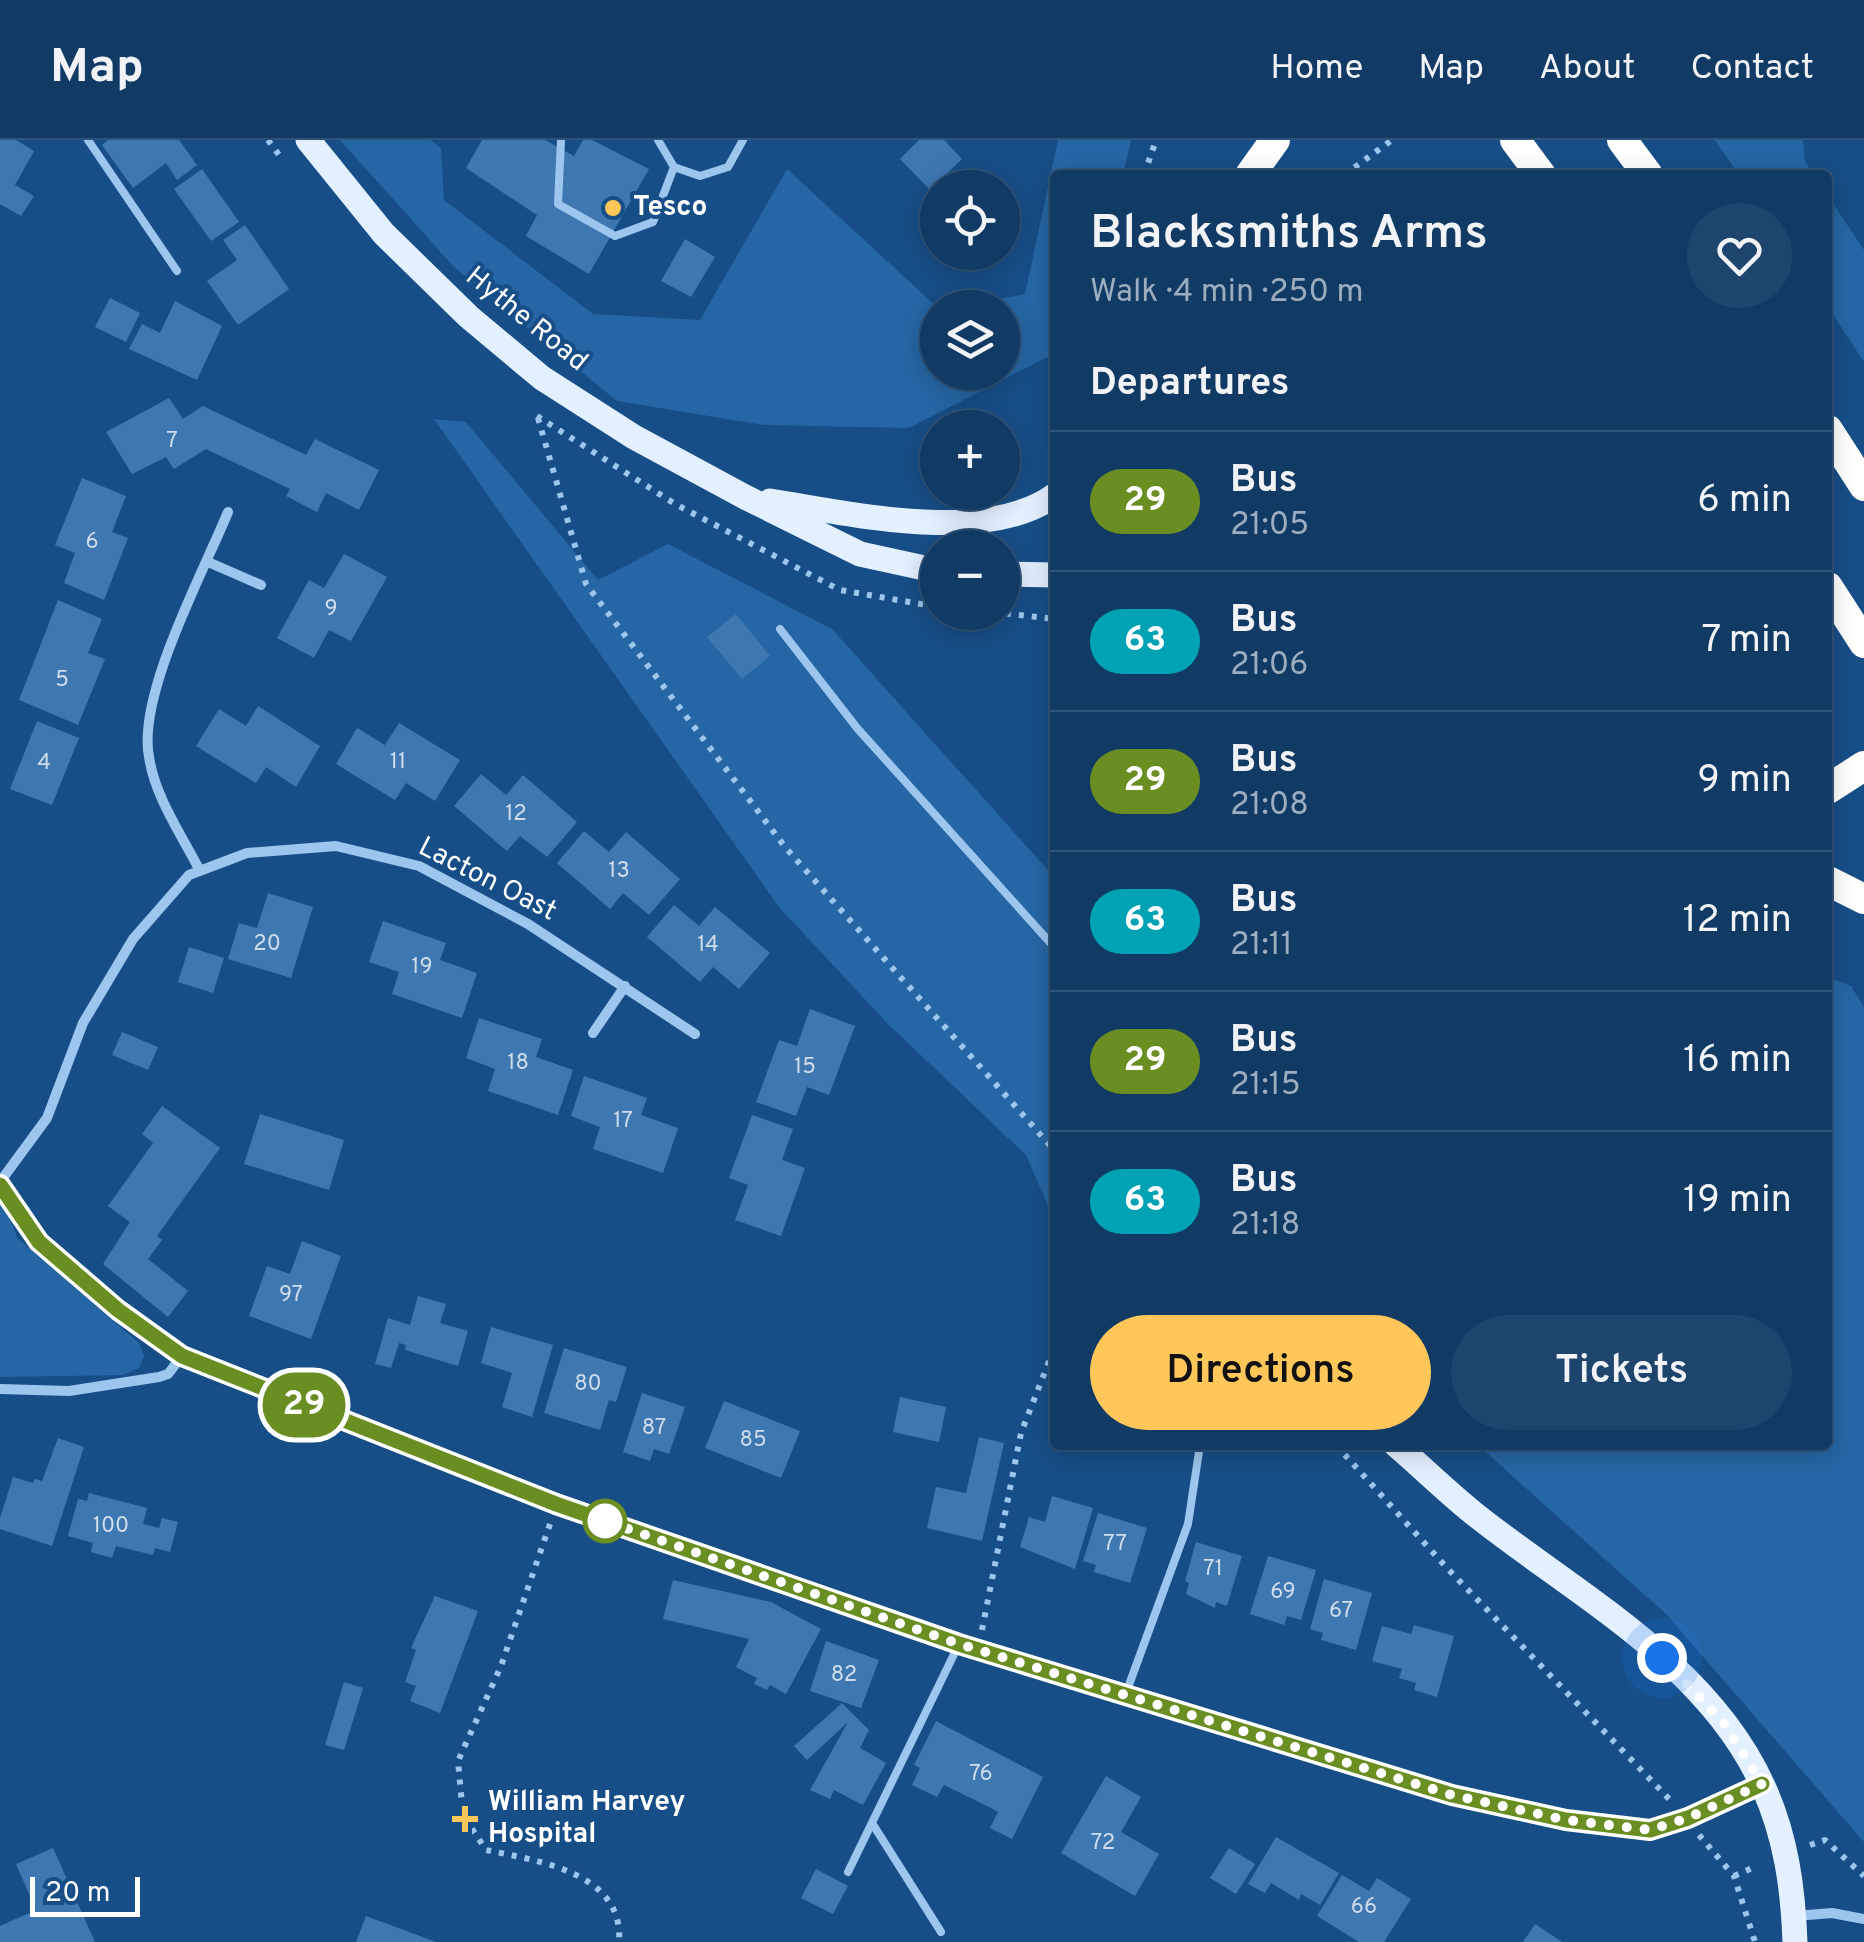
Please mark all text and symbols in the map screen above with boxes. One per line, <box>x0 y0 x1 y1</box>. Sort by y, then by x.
text: Map <box>50 39 144 99</box>
text: Home <box>1270 47 1363 91</box>
text: Map <box>1418 47 1484 91</box>
text: About <box>1539 47 1635 91</box>
text: Contact <box>1690 47 1814 91</box>
map controls <box>920 170 1020 630</box>
button: locate <box>920 170 1020 270</box>
place label: Tesco <box>633 190 707 226</box>
marker: Tesco <box>602 197 624 219</box>
button: heart <box>1687 203 1792 308</box>
text: Blacksmiths Arms <box>1090 205 1488 265</box>
street label: Hythe Road <box>457 260 595 380</box>
text: Walk · 4 min · 250 m <box>1090 273 1364 313</box>
button: layers <box>920 290 1020 390</box>
text: Departures <box>1090 360 1290 409</box>
button: + <box>920 410 1020 510</box>
house number: 7 <box>166 428 178 455</box>
text: Bus <box>1230 457 1297 506</box>
text: 6 min <box>1697 477 1792 526</box>
text: 29 <box>1124 479 1166 523</box>
text: 21:05 <box>1230 506 1309 546</box>
house number: 6 <box>85 529 99 556</box>
button: − <box>920 530 1020 630</box>
house number: 9 <box>324 596 338 623</box>
text: Bus <box>1230 597 1297 646</box>
text: 7 min <box>1702 617 1792 666</box>
text: 63 <box>1124 619 1166 663</box>
text: 21:06 <box>1230 646 1308 686</box>
house number: 5 <box>55 667 69 694</box>
text: Bus <box>1230 737 1297 786</box>
house number: 11 <box>390 749 406 776</box>
house number: 4 <box>37 750 51 777</box>
text: 9 min <box>1697 757 1792 806</box>
text: 29 <box>1124 759 1166 803</box>
text: 21:08 <box>1230 786 1309 826</box>
house number: 12 <box>505 801 527 828</box>
street label: Lacton Oast <box>412 830 562 930</box>
house number: 13 <box>608 858 630 885</box>
text: Bus <box>1230 877 1297 926</box>
text: 12 min <box>1682 897 1792 946</box>
text: 63 <box>1124 899 1166 943</box>
text: 21:11 <box>1230 926 1293 966</box>
house number: 20 <box>253 931 281 958</box>
house number: 14 <box>697 932 719 959</box>
house number: 19 <box>411 954 433 981</box>
text: Bus <box>1230 1017 1297 1066</box>
text: 16 min <box>1683 1037 1792 1086</box>
text: 29 <box>1124 1039 1166 1083</box>
house number: 18 <box>507 1050 529 1077</box>
house number: 15 <box>794 1054 816 1081</box>
text: 21:15 <box>1230 1066 1301 1106</box>
house number: 17 <box>613 1108 633 1135</box>
text: Bus <box>1230 1157 1297 1206</box>
text: 19 min <box>1683 1177 1792 1226</box>
text: 63 <box>1124 1179 1166 1223</box>
text: 21:18 <box>1230 1206 1300 1246</box>
house number: 97 <box>279 1282 303 1309</box>
button: Directions <box>1090 1315 1431 1430</box>
button: Tickets <box>1451 1315 1792 1430</box>
house number: 80 <box>574 1371 602 1398</box>
line badge: 29 <box>259 1372 349 1438</box>
text: 29 <box>283 1383 325 1427</box>
house number: 87 <box>642 1415 666 1442</box>
house number: 85 <box>739 1427 767 1454</box>
unlabelled marker <box>584 1500 626 1542</box>
house number: 100 <box>93 1513 129 1540</box>
house number: 77 <box>1103 1531 1127 1558</box>
house number: 71 <box>1203 1556 1223 1583</box>
house number: 69 <box>1270 1579 1296 1606</box>
house number: 67 <box>1329 1598 1353 1625</box>
your location <box>1637 1633 1687 1683</box>
house number: 82 <box>831 1662 857 1689</box>
house number: 76 <box>969 1761 993 1788</box>
place label: William Harvey Hospital <box>488 1785 685 1853</box>
marker: William Harvey Hospital <box>452 1806 478 1832</box>
house number: 72 <box>1091 1830 1115 1857</box>
scale bar <box>30 1872 140 1916</box>
text: 20 m <box>45 1876 110 1912</box>
house number: 66 <box>1351 1894 1377 1921</box>

